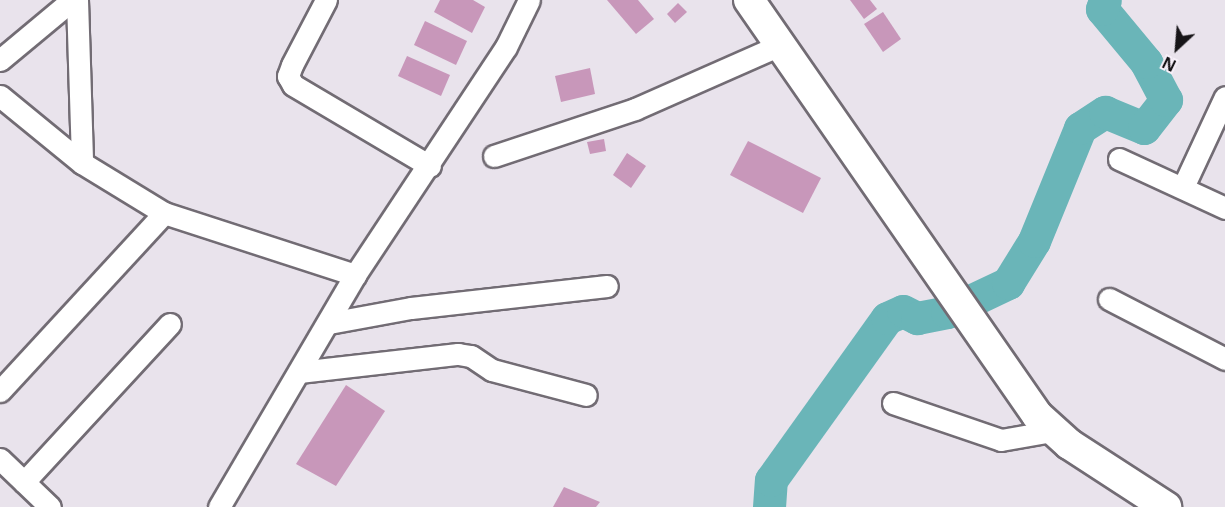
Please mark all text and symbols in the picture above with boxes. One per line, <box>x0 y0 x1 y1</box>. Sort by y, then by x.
north arrow <box>1147 18 1207 78</box>
text: N <box>1158 51 1180 77</box>

